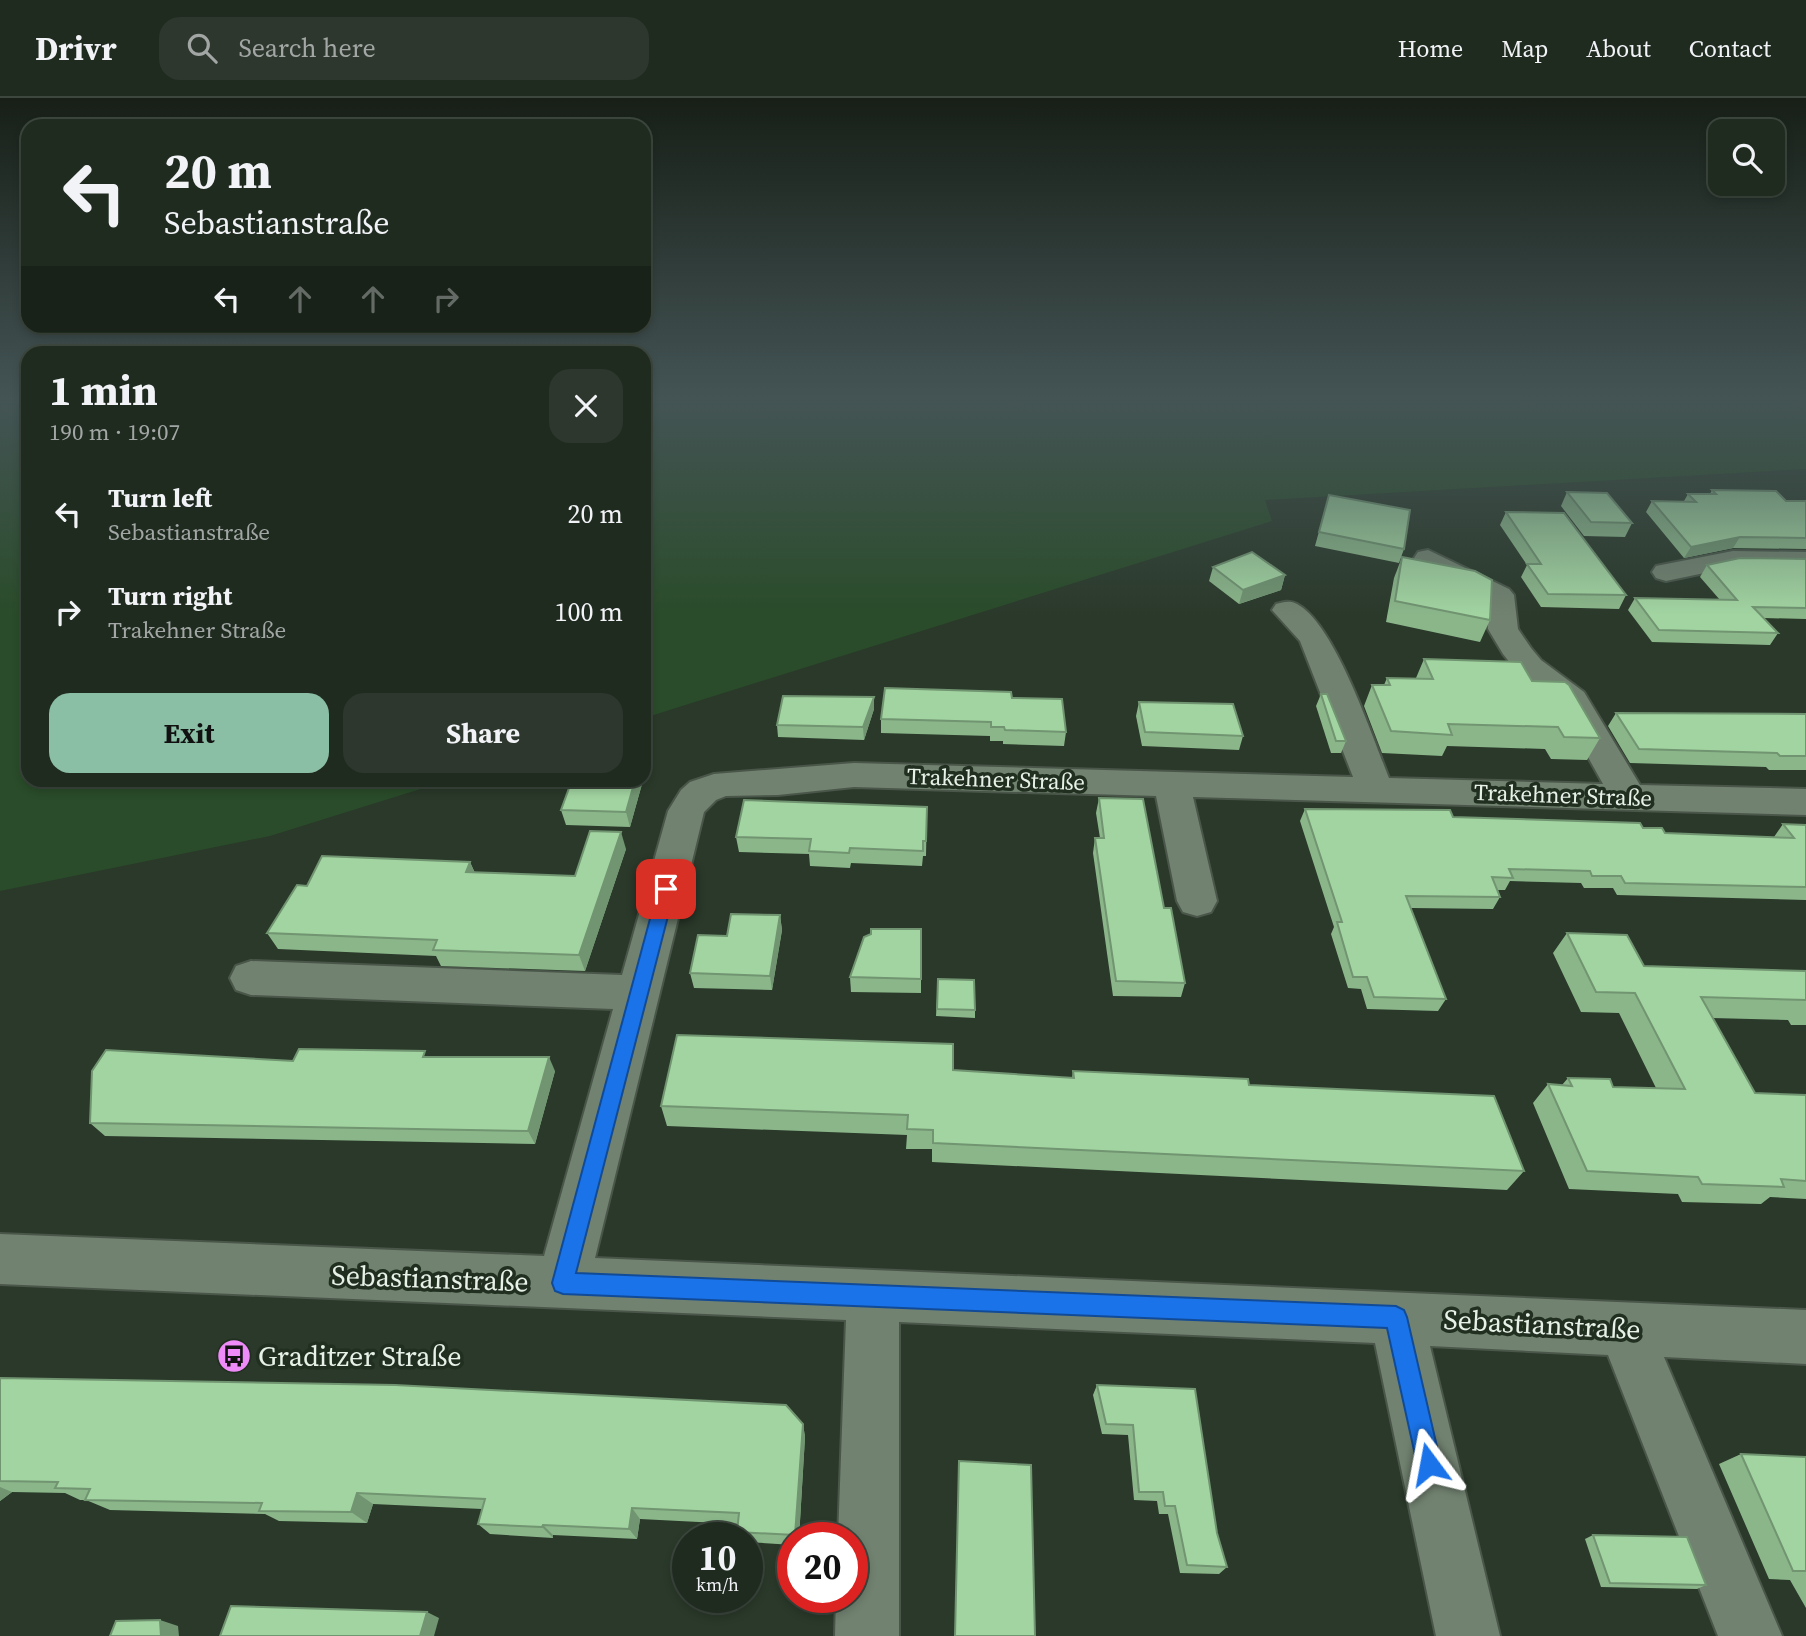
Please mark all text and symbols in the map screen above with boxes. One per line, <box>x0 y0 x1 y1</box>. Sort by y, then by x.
search box <box>159 17 649 80</box>
text: Drivr <box>35 26 117 71</box>
icon: search <box>183 29 221 67</box>
text: Search here <box>239 30 376 66</box>
text: Home <box>1398 32 1463 65</box>
text: Map <box>1501 32 1548 65</box>
text: About <box>1586 32 1651 65</box>
text: Contact <box>1689 32 1771 65</box>
map controls <box>1708 119 1785 196</box>
button: search <box>1708 119 1785 196</box>
text: 20 m <box>164 137 272 204</box>
icon: left <box>49 147 140 238</box>
text: Sebastianstraße <box>164 201 390 245</box>
icon: left <box>208 280 246 318</box>
icon: ahead <box>281 280 319 318</box>
icon: ahead <box>354 280 392 318</box>
icon: right <box>427 280 465 318</box>
text: 1 min <box>49 361 158 419</box>
button: close <box>549 369 623 443</box>
text: 190 m · 19:07 <box>49 416 180 448</box>
text: Turn left <box>108 480 212 516</box>
icon: left <box>49 495 87 533</box>
text: 20 m <box>568 496 623 532</box>
text: Sebastianstraße <box>108 516 270 548</box>
text: Turn right <box>108 578 232 614</box>
icon: right <box>49 593 87 631</box>
text: 100 m <box>555 594 623 630</box>
text: Trakehner Straße <box>108 614 286 646</box>
button: Exit <box>49 693 329 773</box>
button: Share <box>343 693 623 773</box>
street label: Trakehner Straße <box>906 760 1086 798</box>
street label: Trakehner Straße <box>1473 776 1653 814</box>
pin <box>636 859 696 919</box>
icon: arrive <box>647 870 685 908</box>
street label: Sebastianstraße <box>331 1256 529 1300</box>
street label: Sebastianstraße <box>1442 1300 1642 1348</box>
bus stop icon: Graditzer Straße <box>215 1337 253 1375</box>
place label: Graditzer Straße <box>258 1337 461 1375</box>
position arrow <box>1392 1427 1466 1501</box>
speed limit sign: 20 <box>777 1522 868 1613</box>
text: 10 <box>699 1534 736 1582</box>
text: km/h <box>696 1572 739 1597</box>

